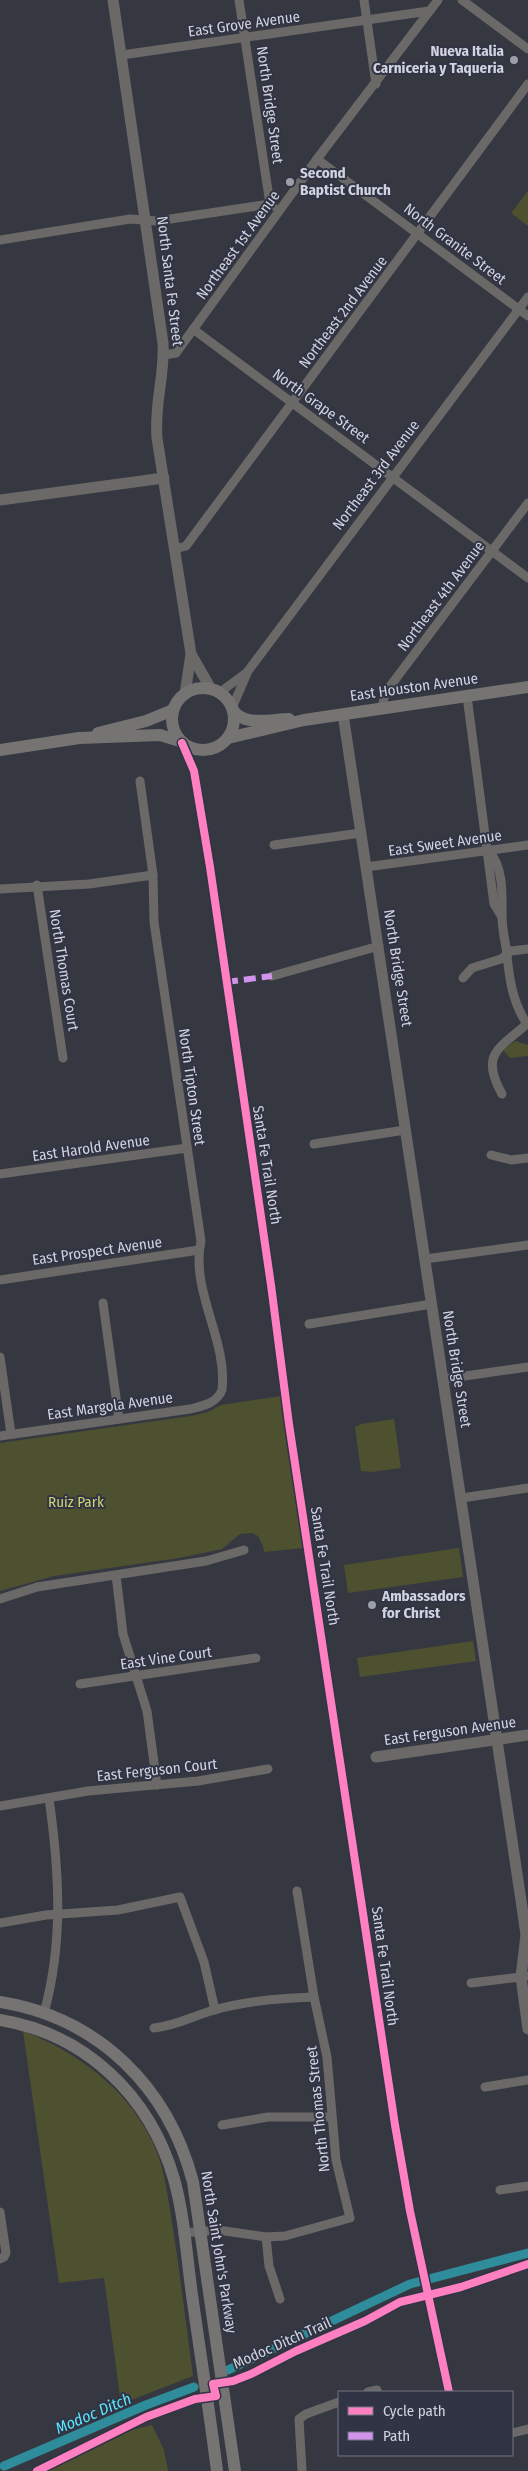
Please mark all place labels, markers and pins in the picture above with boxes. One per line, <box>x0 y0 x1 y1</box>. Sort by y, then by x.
place label: Nueva Italia Carniceria y Taqueria <box>373 42 505 77</box>
marker: Nueva Italia Carniceria y Taqueria <box>508 54 520 66</box>
place label: Second Baptist Church <box>300 164 391 199</box>
marker: Second Baptist Church <box>284 176 296 188</box>
place label: Ambassadors for Christ <box>381 1587 466 1622</box>
marker: Ambassadors for Christ <box>366 1599 378 1611</box>

